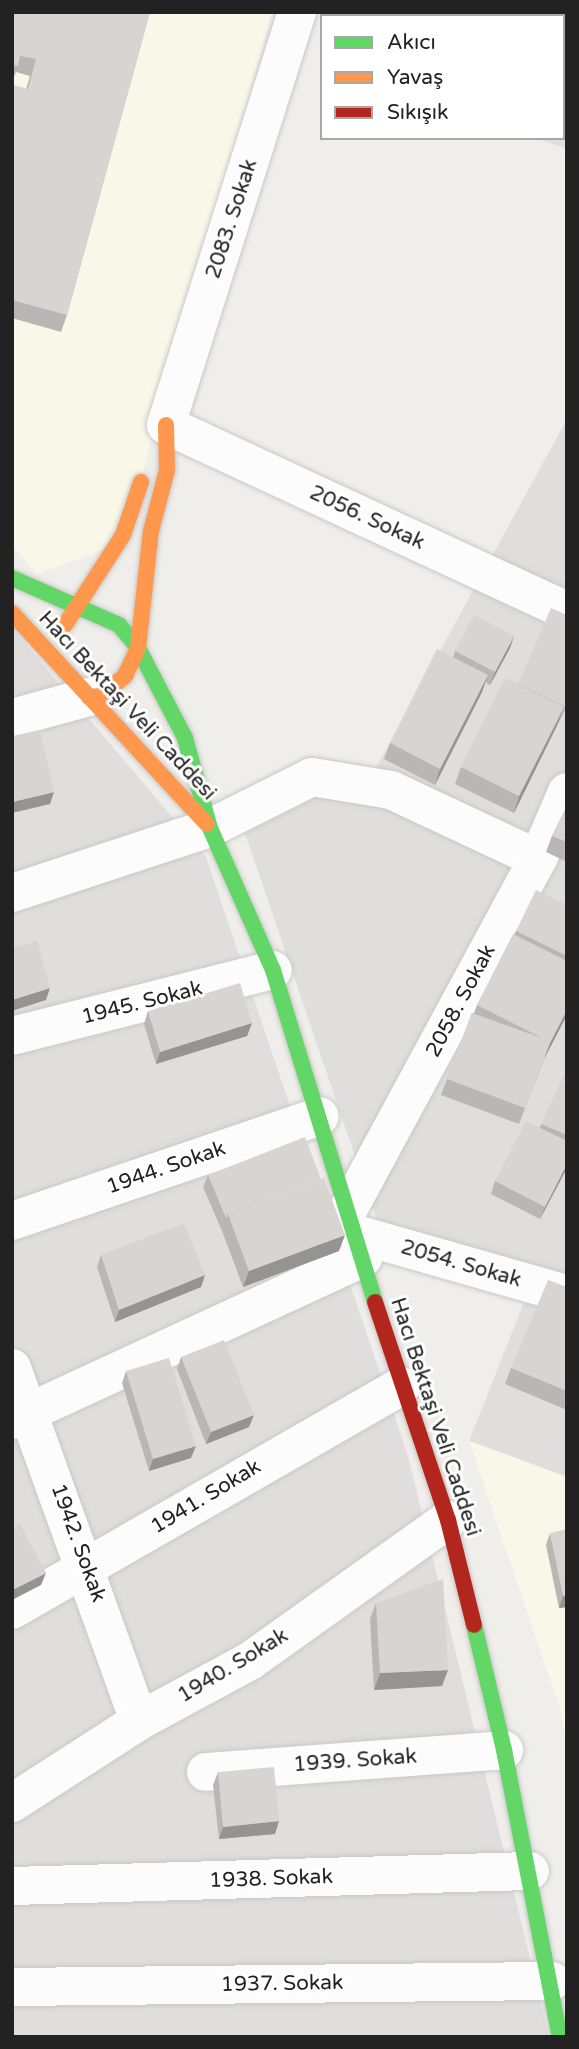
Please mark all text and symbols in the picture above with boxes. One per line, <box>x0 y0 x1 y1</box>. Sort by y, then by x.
legend <box>320 14 565 140</box>
text: Akıcı <box>387 30 436 55</box>
text: Yavaş <box>387 65 443 90</box>
text: Sıkışık <box>387 100 448 125</box>
street label: 2083. Sokak <box>201 156 263 282</box>
street label: 2056. Sokak <box>306 480 428 556</box>
street label: Hacı Bektaşi Veli Caddesi <box>33 606 221 806</box>
street label: 2058. Sokak <box>421 940 501 1062</box>
street label: 1945. Sokak <box>79 976 205 1030</box>
street label: 1944. Sokak <box>103 1136 229 1200</box>
street label: 2054. Sokak <box>398 1235 524 1293</box>
street label: Hacı Bektaşi Veli Caddesi <box>385 1295 485 1539</box>
street label: 1941. Sokak <box>146 1454 266 1540</box>
street label: 1942. Sokak <box>45 1480 111 1606</box>
street label: 1940. Sokak <box>173 1623 293 1709</box>
street label: 1939. Sokak <box>292 1744 418 1778</box>
street label: 1938. Sokak <box>209 1864 333 1894</box>
street label: 1937. Sokak <box>220 1970 344 1998</box>

